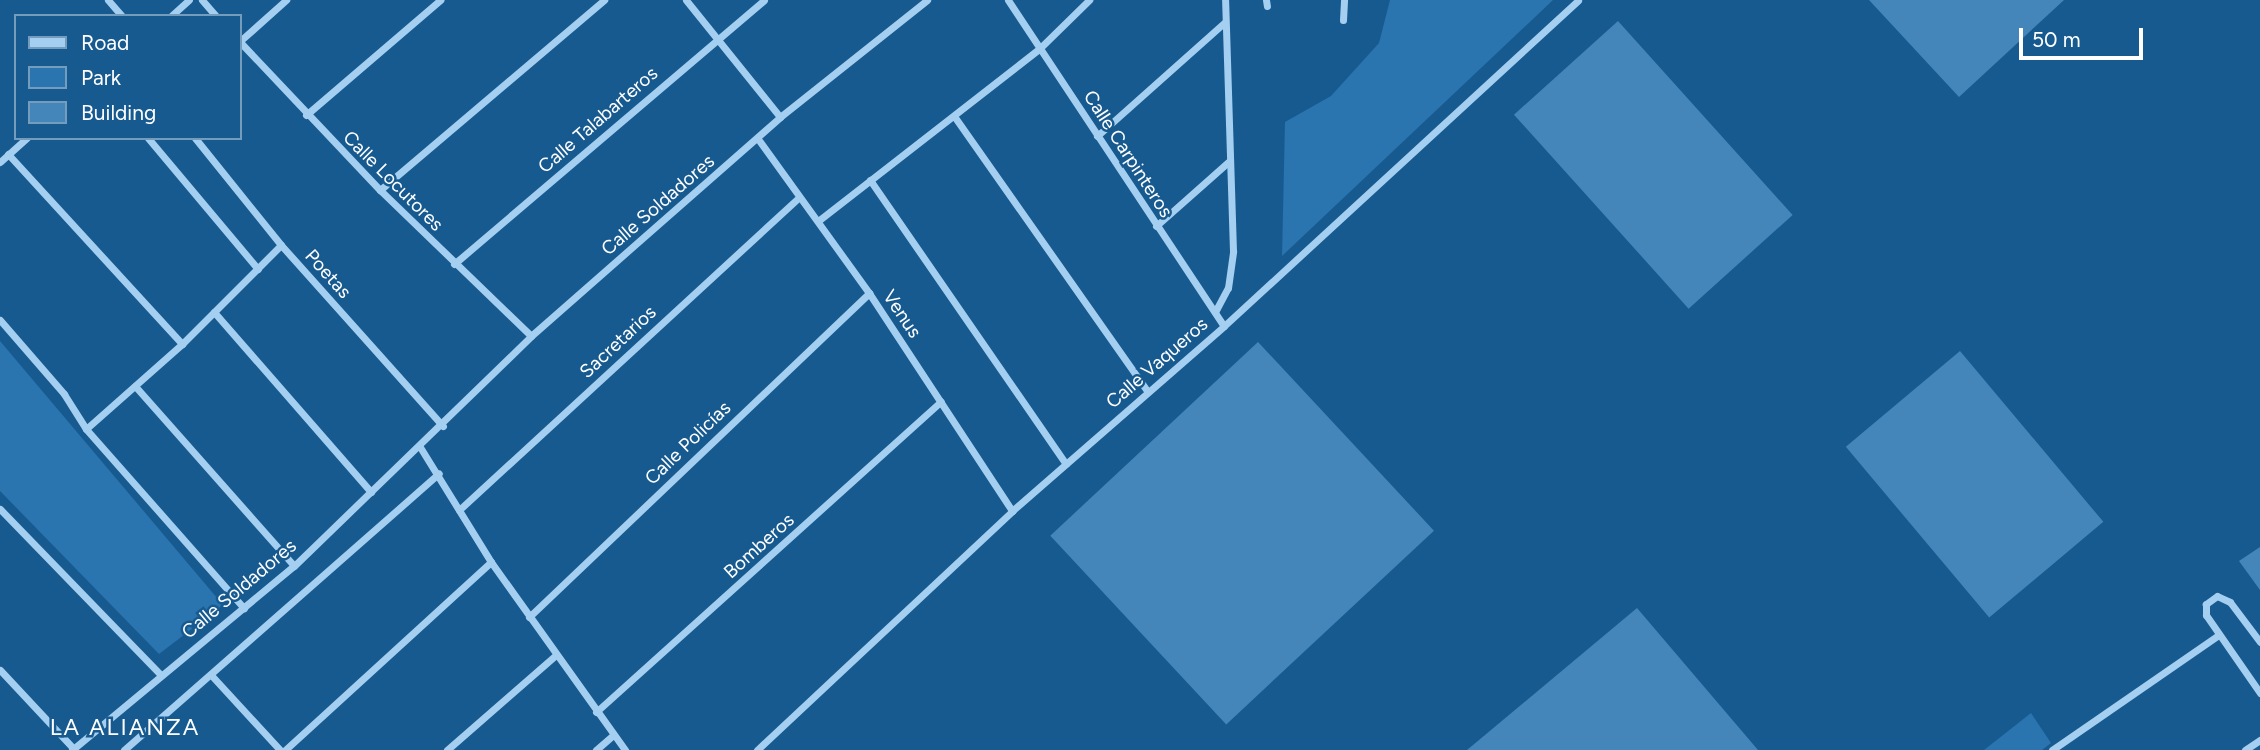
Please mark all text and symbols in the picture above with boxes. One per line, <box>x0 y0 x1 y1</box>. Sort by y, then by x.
legend <box>14 14 242 140</box>
scale bar <box>2022 14 2146 58</box>
text: 50 m <box>2032 27 2081 52</box>
text: Road <box>81 30 129 55</box>
street label: Calle Talabarteros <box>534 62 662 178</box>
text: Park <box>81 65 121 90</box>
street label: Calle Carpinteros <box>1078 86 1178 222</box>
text: Building <box>81 100 156 125</box>
street label: Calle Locutores <box>338 126 448 236</box>
street label: Calle Soldadores <box>597 150 719 260</box>
street label: Poetas <box>300 245 356 303</box>
street label: Venus <box>878 286 926 342</box>
street label: Sacretarios <box>575 301 661 383</box>
street label: Calle Vaqueros <box>1102 313 1212 413</box>
street label: Calle Policías <box>640 396 736 490</box>
street label: Bomberos <box>719 509 799 583</box>
street label: Calle Soldadores <box>177 535 301 643</box>
district label: LA ALIANZA <box>51 713 199 741</box>

